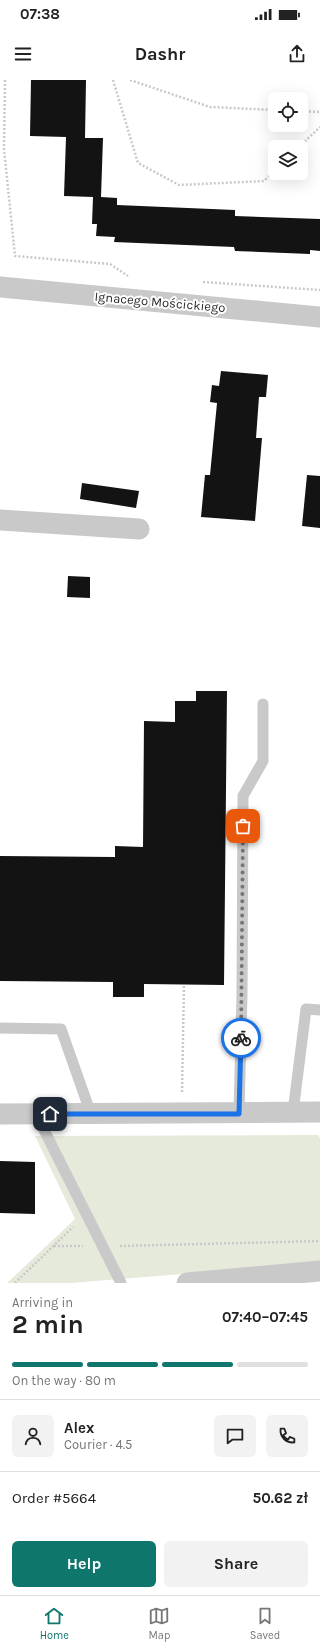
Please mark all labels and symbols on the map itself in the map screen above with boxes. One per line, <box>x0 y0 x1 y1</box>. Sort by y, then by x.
street label: Ignacego Mościckiego <box>94 289 226 315</box>
pin <box>226 809 260 843</box>
courier <box>221 1018 261 1058</box>
pin <box>33 1097 67 1131</box>

